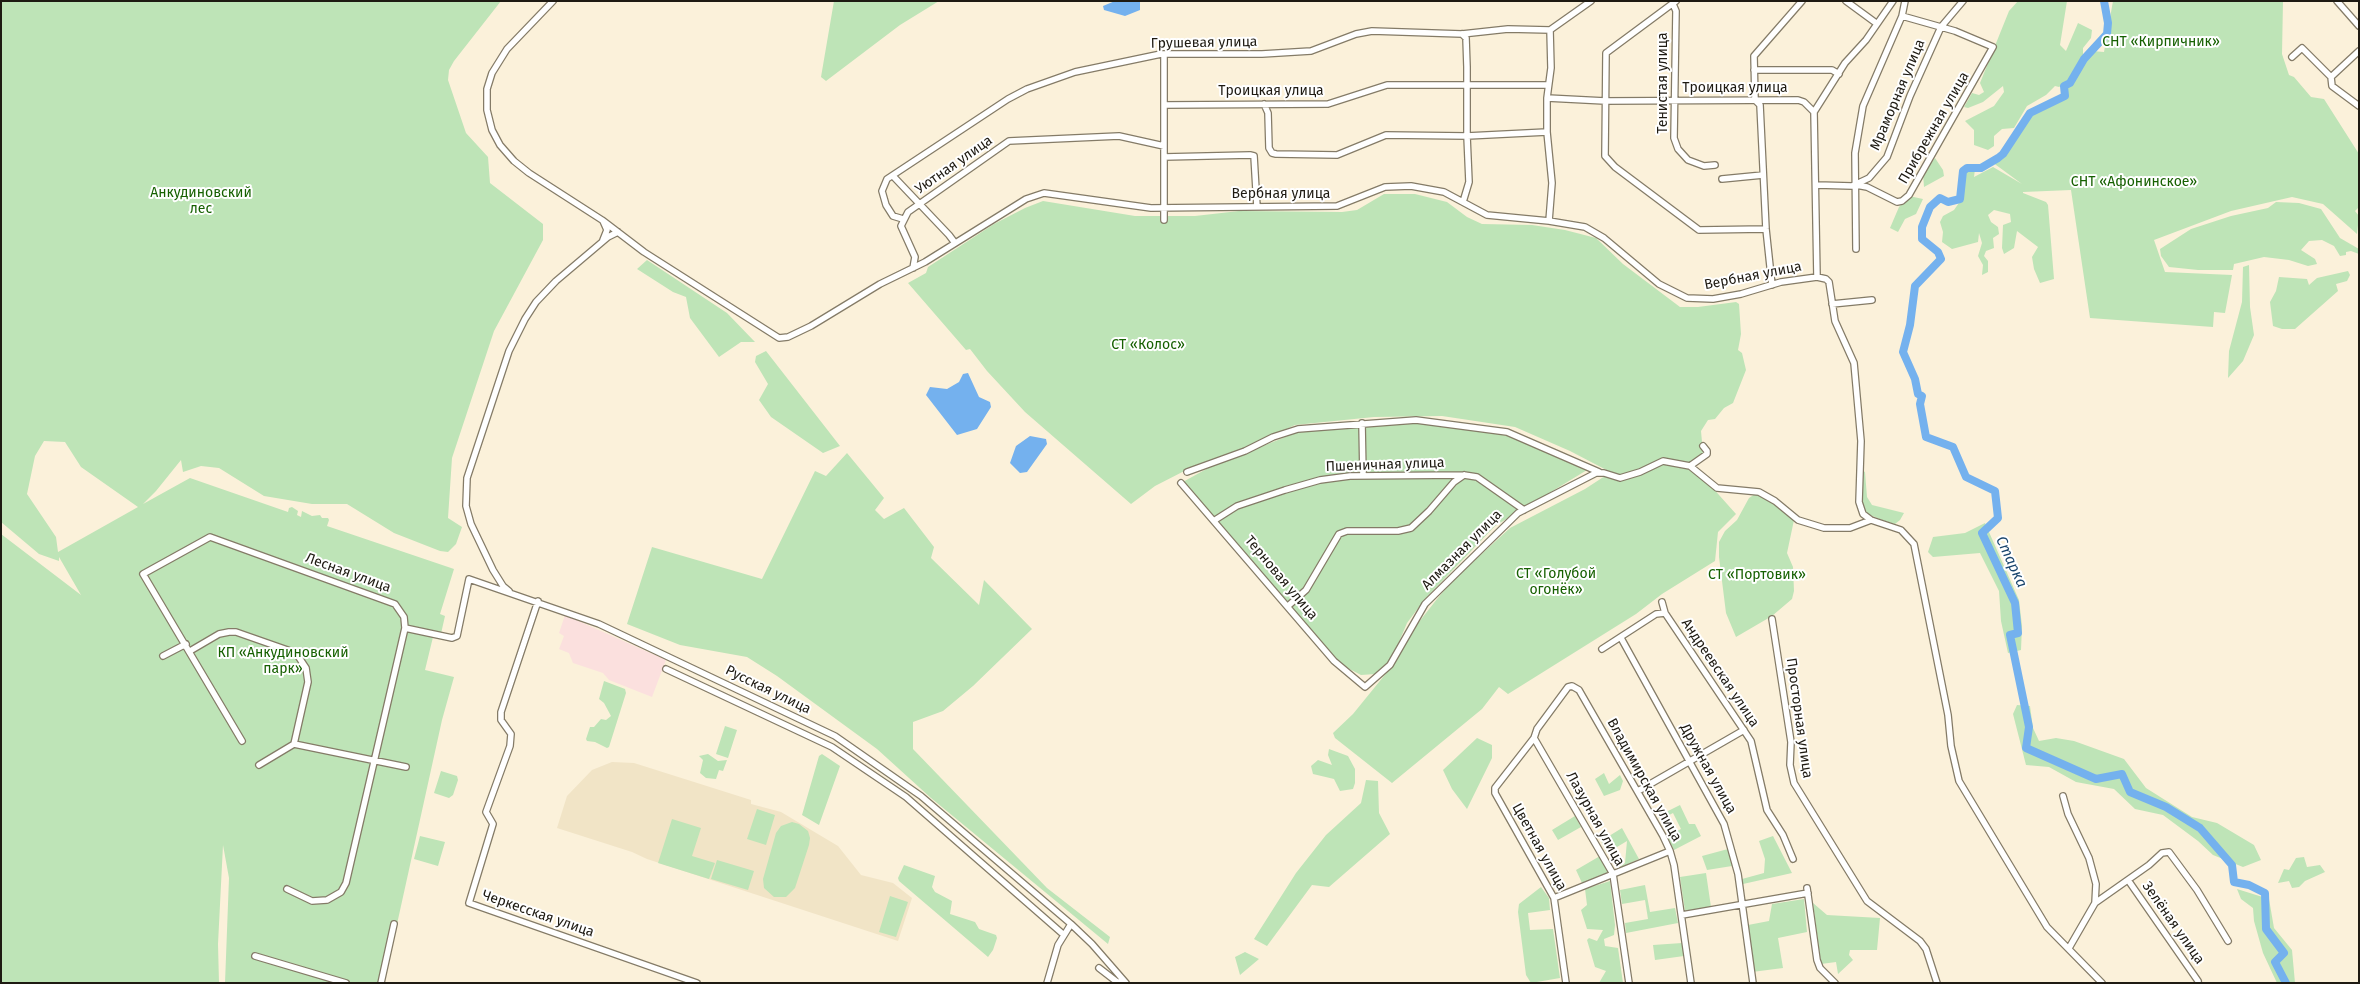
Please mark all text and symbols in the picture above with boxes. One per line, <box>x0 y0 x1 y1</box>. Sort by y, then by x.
street label: Тенистая улица <box>1655 32 1671 134</box>
street label: Грушевая улица <box>1150 34 1258 52</box>
park label: СНТ «Кирпичник» <box>2102 34 2220 50</box>
street label: Мраморная улица <box>1867 37 1929 153</box>
street label: Прибрежная улица <box>1895 69 1973 187</box>
street label: Троицкая улица <box>1682 80 1788 96</box>
street label: Троицкая улица <box>1218 83 1324 99</box>
street label: Уютная улица <box>912 132 996 198</box>
park label: СНТ «Афонинское» <box>2071 174 2197 190</box>
park label: Анкудиновский лес <box>150 185 252 218</box>
street label: Вербная улица <box>1232 186 1330 202</box>
street label: Вербная улица <box>1703 258 1803 294</box>
park label: СТ «Колос» <box>1111 337 1185 353</box>
street label: Пшеничная улица <box>1325 455 1445 475</box>
street label: Алмазная улица <box>1418 506 1506 594</box>
street label: Терновая улица <box>1241 533 1321 623</box>
water label: Старка <box>1991 534 2031 590</box>
street label: Лесная улица <box>303 550 393 596</box>
park label: СТ «Голубой огонёк» <box>1516 566 1596 598</box>
park label: СТ «Портовик» <box>1708 567 1806 583</box>
street label: Андреевская улица <box>1677 616 1763 730</box>
park label: КП «Анкудиновский парк» <box>217 645 349 678</box>
street label: Просторная улица <box>1782 657 1816 779</box>
street label: Русская улица <box>722 662 814 718</box>
street label: Владимирская улица <box>1603 715 1685 845</box>
street label: Дружная улица <box>1676 721 1740 817</box>
street label: Лазурная улица <box>1562 769 1628 869</box>
street label: Цветная улица <box>1508 800 1570 894</box>
street label: Зелёная улица <box>2138 879 2208 967</box>
street label: Черкесская улица <box>480 887 596 941</box>

